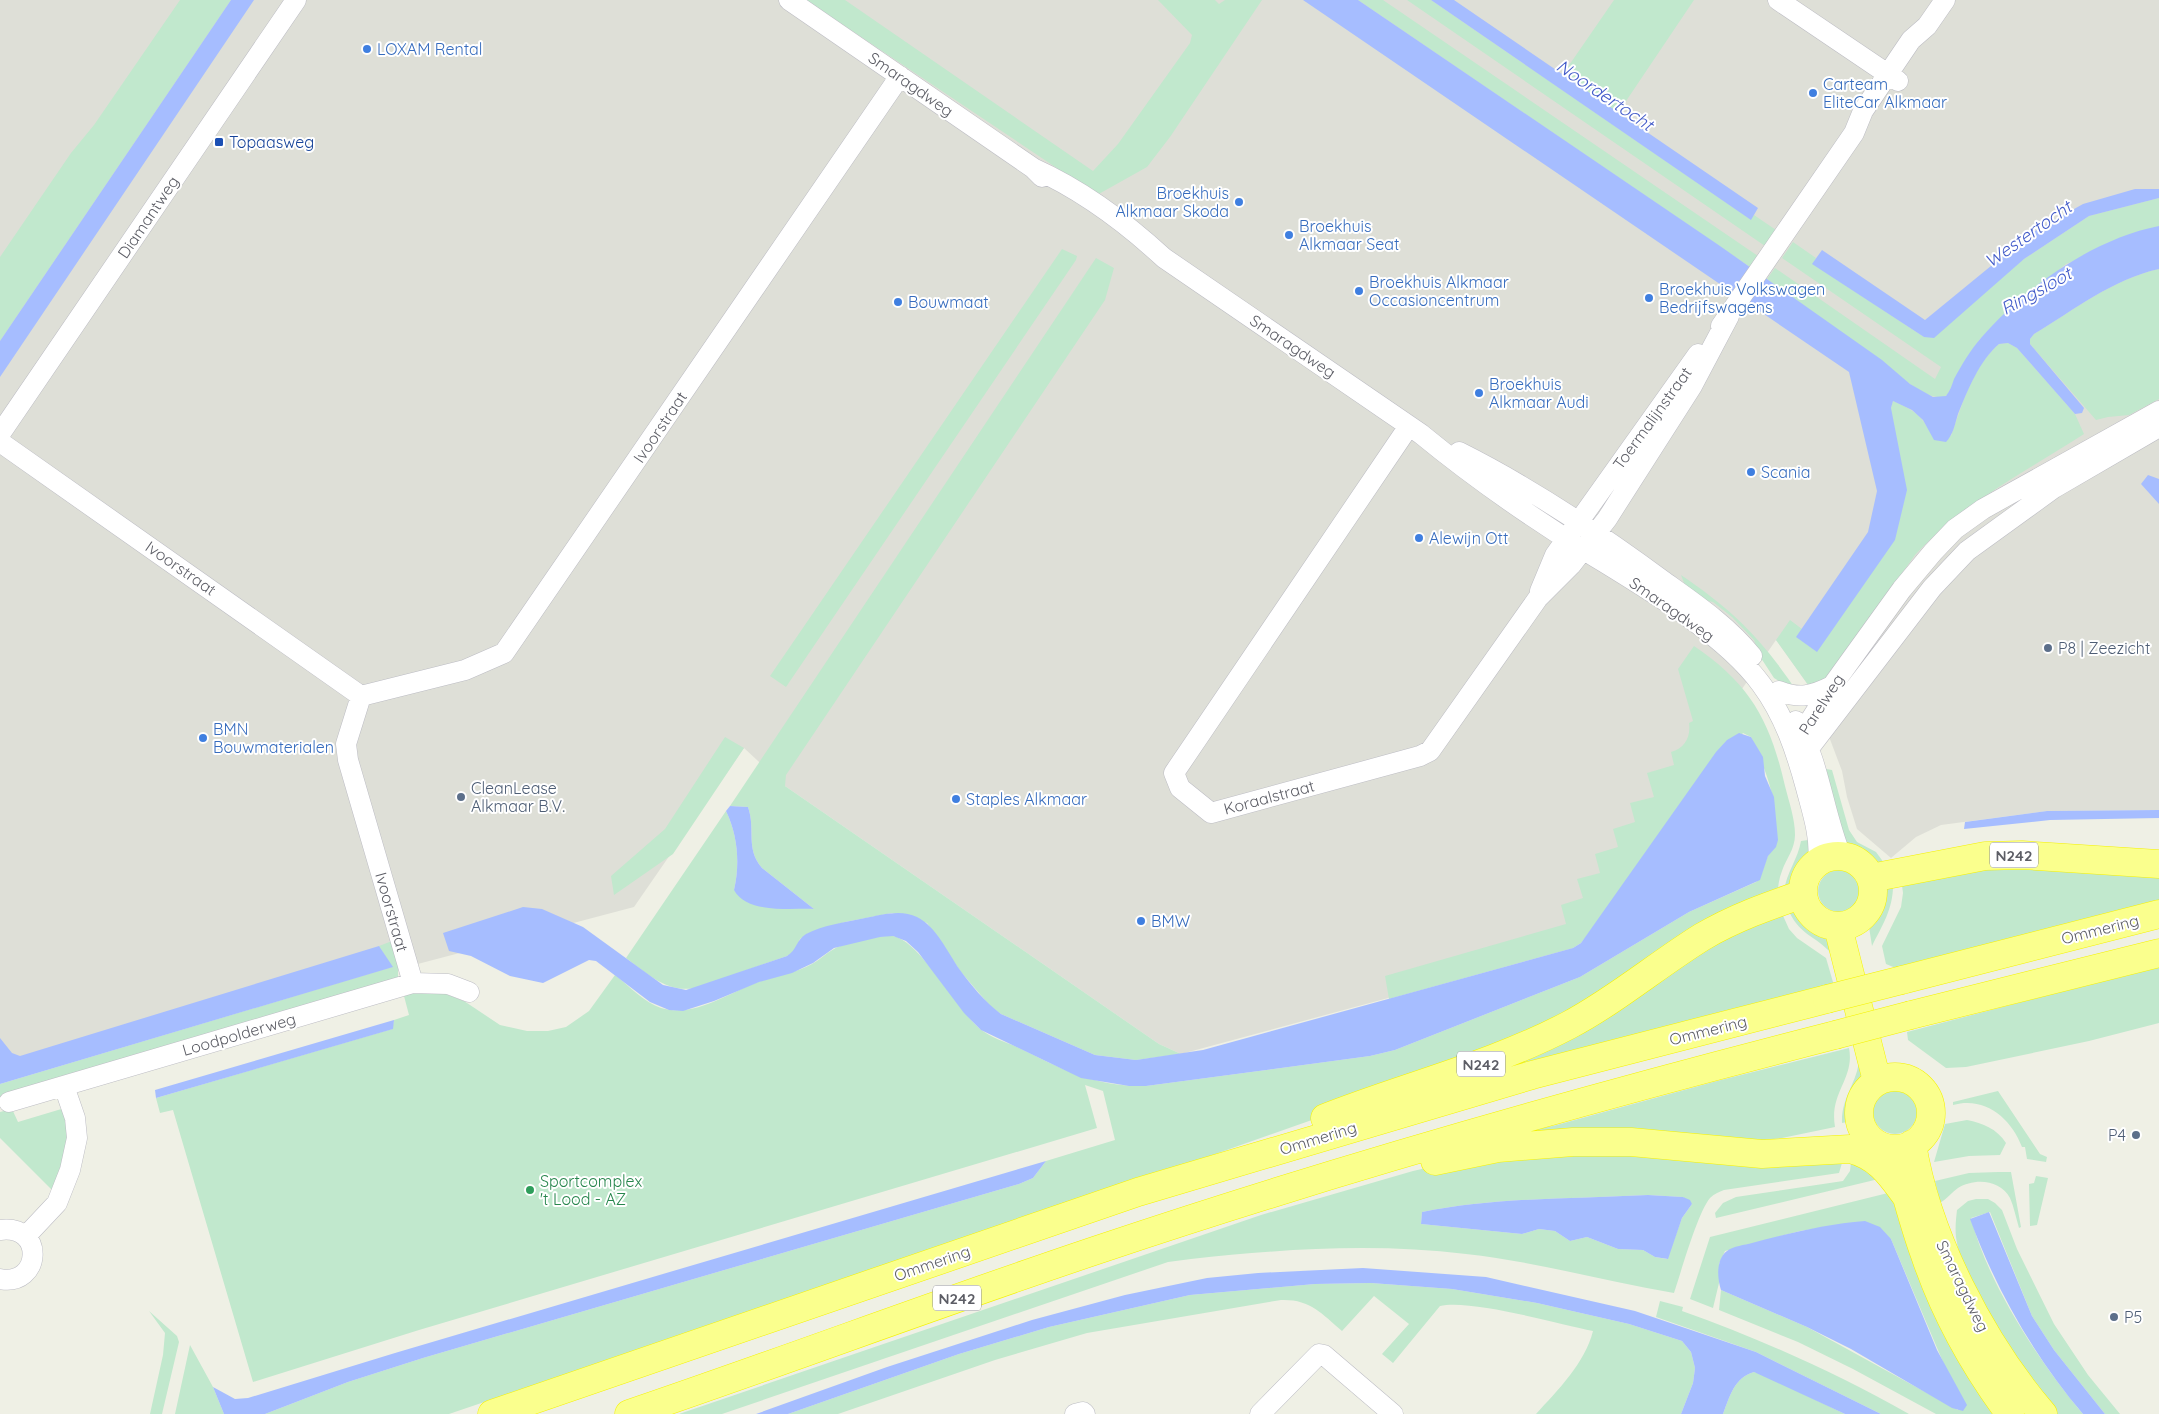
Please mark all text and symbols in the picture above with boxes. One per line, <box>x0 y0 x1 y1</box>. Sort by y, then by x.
place label: LOXAM Rental <box>377 39 483 59</box>
marker: LOXAM Rental <box>361 43 373 55</box>
street label: Smaragdweg <box>865 47 957 121</box>
water label: Noordertocht <box>1552 54 1659 137</box>
place label: Carteam EliteCar Alkmaar <box>1823 74 1947 112</box>
marker: Carteam EliteCar Alkmaar <box>1807 87 1819 99</box>
place label: Topaasweg <box>229 132 314 152</box>
marker: Topaasweg <box>213 136 225 148</box>
street label: Diamantweg <box>113 172 183 262</box>
place label: Broekhuis Alkmaar Skoda <box>1115 183 1229 221</box>
water label: Westertocht <box>1980 194 2078 272</box>
marker: Broekhuis Alkmaar Skoda <box>1233 196 1245 208</box>
place label: Broekhuis Alkmaar Seat <box>1299 216 1399 254</box>
marker: Broekhuis Alkmaar Seat <box>1283 229 1295 241</box>
water label: Ringsloot <box>1996 261 2077 320</box>
place label: Broekhuis Alkmaar Occasioncentrum <box>1369 272 1509 310</box>
place label: Broekhuis Volkswagen Bedrijfswagens <box>1659 279 1825 317</box>
marker: Broekhuis Alkmaar Occasioncentrum <box>1353 285 1365 297</box>
place label: Bouwmaat <box>908 292 989 312</box>
marker: Broekhuis Volkswagen Bedrijfswagens <box>1643 292 1655 304</box>
marker: Bouwmaat <box>892 296 904 308</box>
street label: Smaragdweg <box>1246 310 1340 382</box>
street label: Toermalijnstraat <box>1608 363 1696 473</box>
place label: Broekhuis Alkmaar Audi <box>1489 374 1589 412</box>
marker: Broekhuis Alkmaar Audi <box>1473 387 1485 399</box>
street label: Ivoorstraat <box>629 388 691 466</box>
place label: Scania <box>1761 462 1810 482</box>
marker: Scania <box>1745 466 1757 478</box>
place label: Alewijn Ott <box>1429 528 1508 548</box>
marker: Alewijn Ott <box>1413 532 1425 544</box>
street label: Ivoorstraat <box>142 536 220 600</box>
street label: Smaragdweg <box>1626 572 1718 646</box>
place label: P8 | Zeezicht <box>2058 638 2150 658</box>
marker: P8 | Zeezicht <box>2042 642 2054 654</box>
street label: Parelweg <box>1794 670 1848 738</box>
place label: BMN Bouwmaterialen <box>213 719 334 757</box>
marker: BMN Bouwmaterialen <box>197 732 209 744</box>
street label: Koraalstraat <box>1221 775 1317 819</box>
place label: CleanLease Alkmaar B.V. <box>471 778 565 816</box>
place label: Staples Alkmaar <box>966 789 1087 809</box>
marker: CleanLease Alkmaar B.V. <box>455 791 467 803</box>
marker: Staples Alkmaar <box>950 793 962 805</box>
road number: N242 <box>1990 842 2038 868</box>
street label: Ivoorstraat <box>371 870 413 954</box>
street label: Ommering <box>2059 910 2141 948</box>
place label: BMW <box>1151 911 1190 931</box>
marker: BMW <box>1135 915 1147 927</box>
street label: Loodpolderweg <box>180 1008 298 1060</box>
street label: Ommering <box>1667 1011 1749 1049</box>
road number: N242 <box>1457 1052 1505 1076</box>
street label: Ommering <box>1277 1117 1359 1159</box>
place label: P4 <box>2108 1125 2126 1145</box>
marker: P4 <box>2130 1129 2142 1141</box>
place label: Sportcomplex 't Lood - AZ <box>540 1171 643 1209</box>
marker: Sportcomplex 't Lood - AZ <box>524 1184 536 1196</box>
street label: Smaragdweg <box>1932 1237 1994 1335</box>
street label: Ommering <box>891 1241 973 1285</box>
road number: N242 <box>933 1286 981 1310</box>
place label: P5 <box>2124 1307 2142 1327</box>
marker: P5 <box>2108 1311 2120 1323</box>

